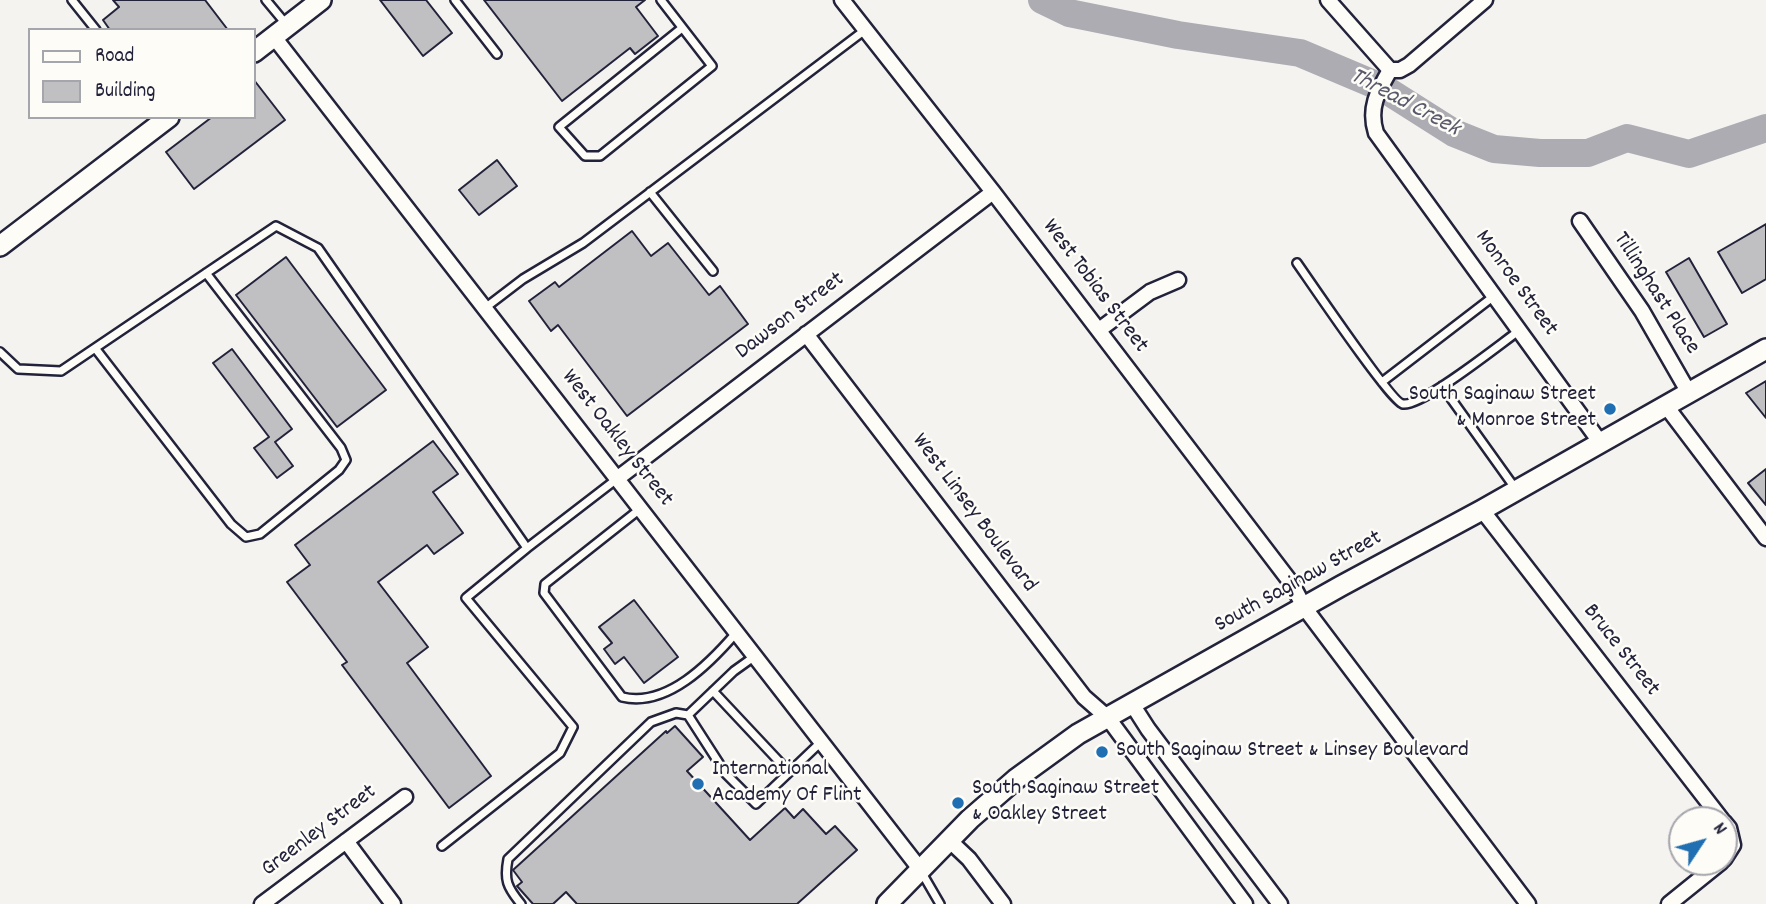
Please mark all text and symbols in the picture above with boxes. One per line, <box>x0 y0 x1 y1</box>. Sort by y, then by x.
legend <box>28 28 256 119</box>
text: Road <box>95 42 134 72</box>
water label: Thread Creek <box>1344 63 1464 145</box>
text: Building <box>95 77 155 107</box>
street label: West Tobias Street <box>1035 215 1153 359</box>
street label: Monroe Street <box>1467 226 1563 342</box>
street label: Tillinghast Place <box>1605 228 1705 360</box>
street label: Dawson Street <box>731 267 851 367</box>
street label: West Oakley Street <box>554 365 678 513</box>
place label: South Saginaw Street & Monroe Street <box>1409 382 1596 436</box>
marker: South Saginaw Street & Monroe Street <box>1602 401 1618 417</box>
street label: West Linsey Boulevard <box>904 429 1042 599</box>
street label: South Saginaw Street <box>1210 526 1388 640</box>
street label: Bruce Street <box>1575 599 1665 703</box>
place label: South Saginaw Street & Linsey Boulevard <box>1116 738 1469 766</box>
marker: South Saginaw Street & Linsey Boulevard <box>1094 744 1110 760</box>
place label: International Academy Of Flint <box>712 757 861 811</box>
marker: International Academy Of Flint <box>690 776 706 792</box>
place label: South Saginaw Street & Oakley Street <box>972 776 1159 830</box>
street label: Greenley Street <box>257 780 383 884</box>
marker: South Saginaw Street & Oakley Street <box>950 795 966 811</box>
north arrow <box>1668 806 1738 876</box>
text: N <box>1705 818 1732 841</box>

